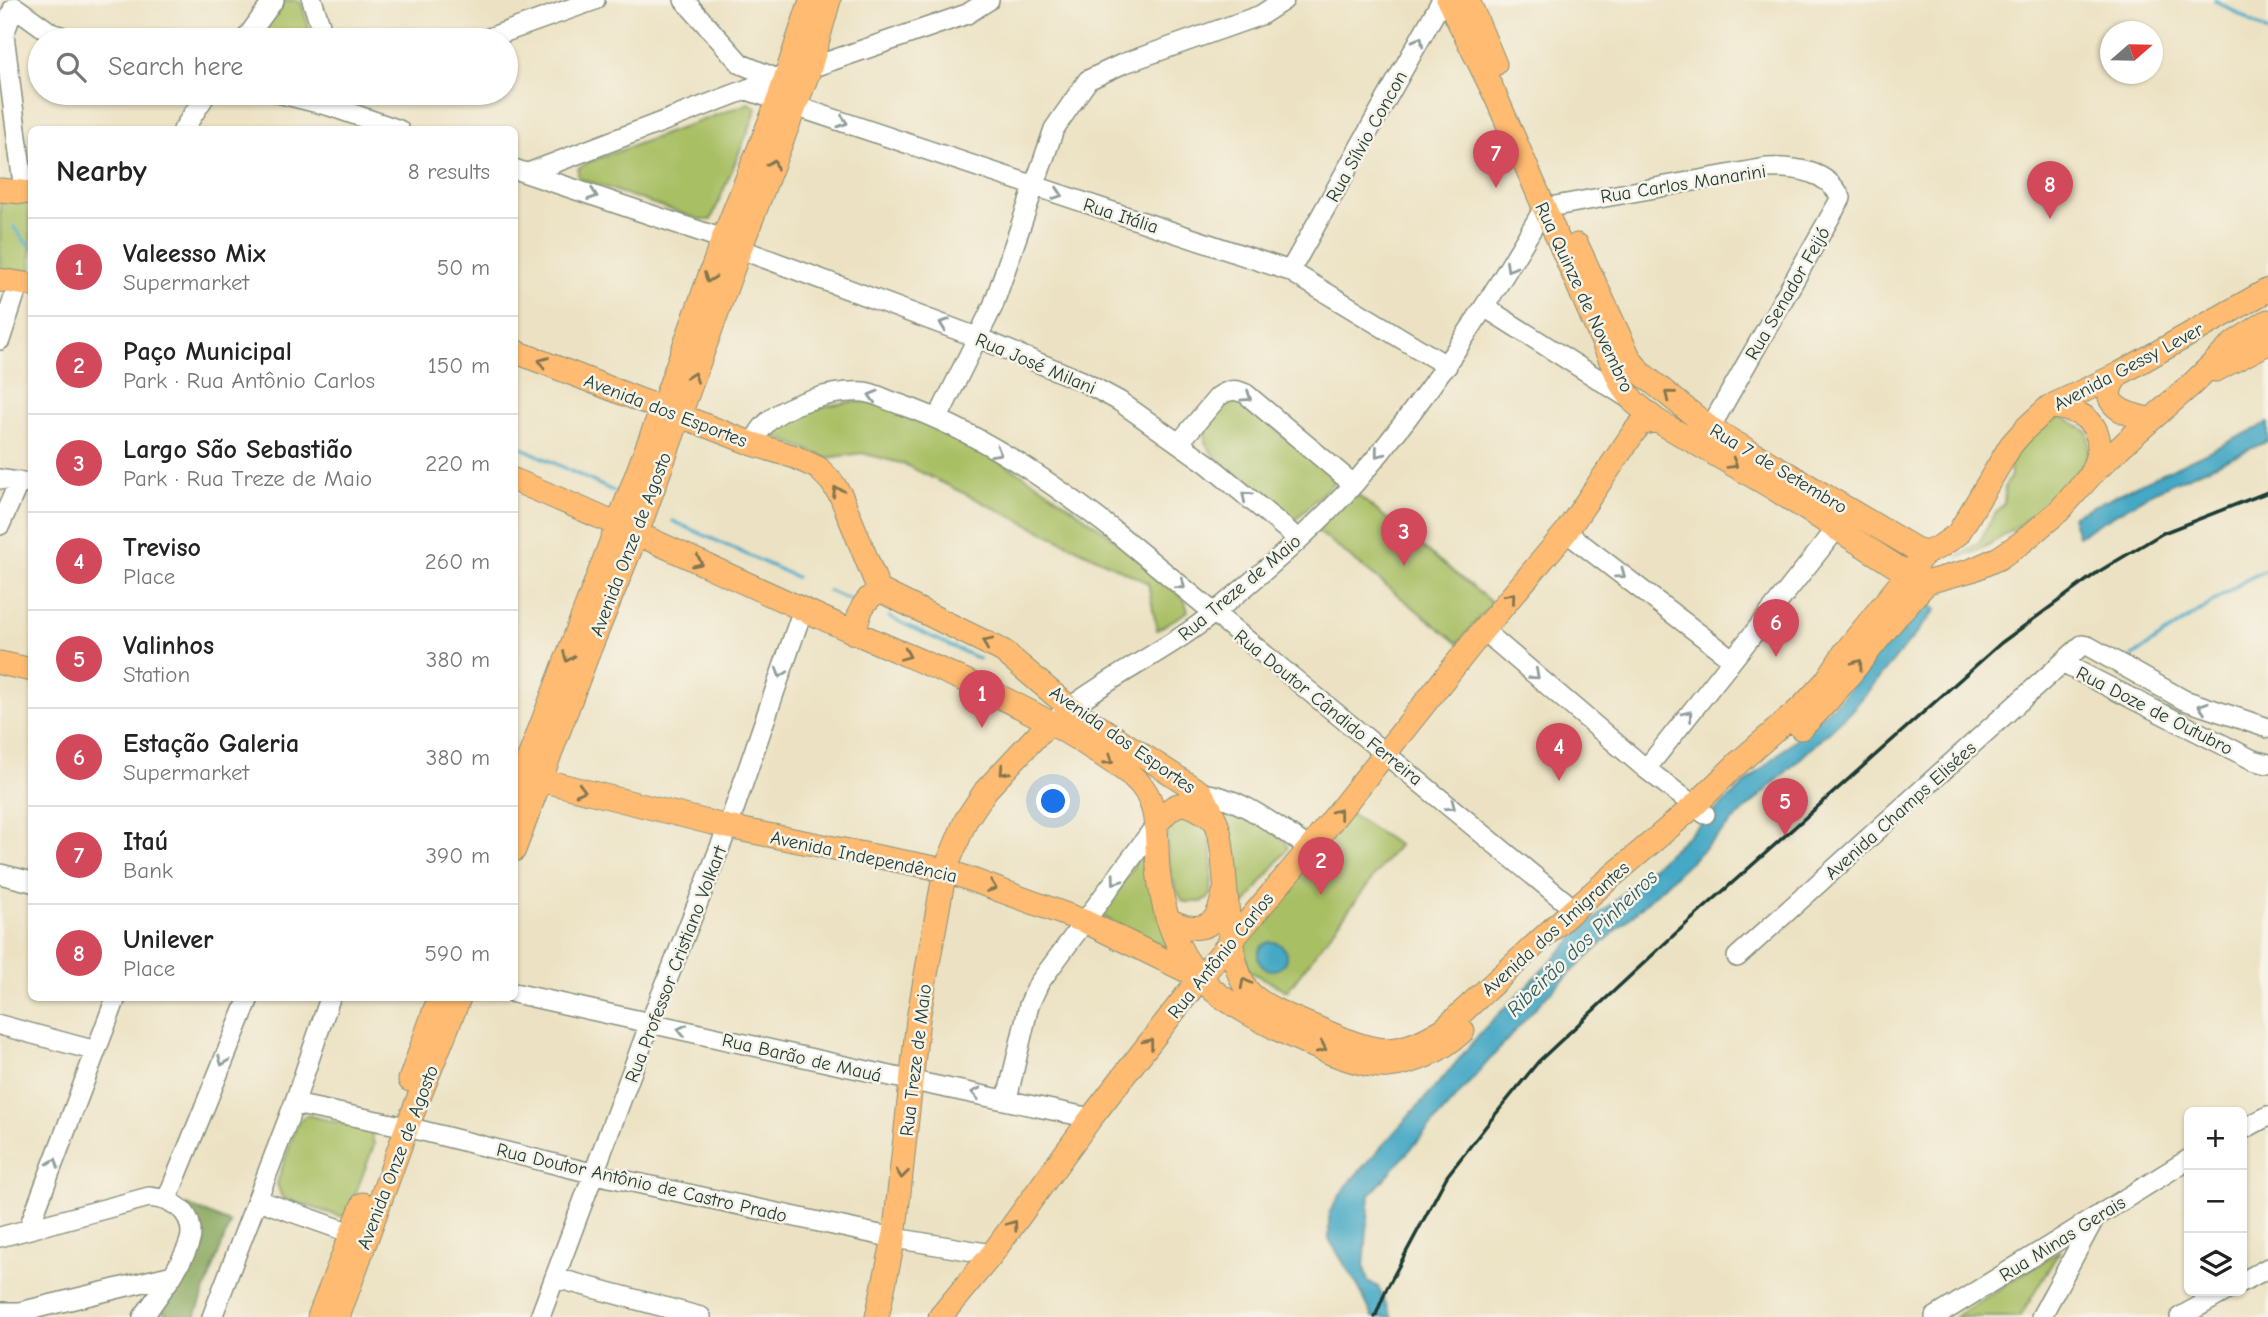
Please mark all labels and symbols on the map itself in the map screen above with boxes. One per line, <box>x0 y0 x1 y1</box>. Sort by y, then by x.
north arrow <box>2100 21 2163 84</box>
one-way arrow <box>1411 36 1424 48</box>
street label: Rua Sílvio Concon <box>1322 67 1412 206</box>
one-way arrow <box>836 114 848 128</box>
pin: 7 <box>1473 130 1519 188</box>
one-way arrow <box>765 158 779 170</box>
street label: Rua Carlos Manarini <box>1599 160 1767 208</box>
pin: 8 <box>2027 161 2073 219</box>
one-way arrow <box>1052 186 1064 201</box>
one-way arrow <box>586 187 598 201</box>
street label: Rua Itália <box>1080 193 1161 238</box>
street label: Rua Quinze de Novembro <box>1530 199 1638 396</box>
street label: Rua Senador Feijó <box>1741 223 1835 364</box>
one-way arrow <box>1505 260 1518 273</box>
one-way arrow <box>703 272 717 284</box>
street label: Avenida Gessy Lever <box>2050 318 2207 416</box>
one-way arrow <box>938 319 950 333</box>
street label: Rua José Milani <box>972 329 1099 399</box>
one-way arrow <box>537 356 549 370</box>
street label: Avenida dos Esportes <box>581 370 750 452</box>
one-way arrow <box>684 371 698 383</box>
one-way arrow <box>1239 388 1252 401</box>
one-way arrow <box>867 390 879 404</box>
one-way arrow <box>1664 390 1676 403</box>
street label: Rua 7 de Setembro <box>1706 419 1851 518</box>
one-way arrow <box>989 444 1002 457</box>
one-way arrow <box>1375 444 1387 457</box>
street label: Avenida Onze de Agosto <box>586 449 676 639</box>
one-way arrow <box>1726 456 1739 469</box>
one-way arrow <box>832 486 845 499</box>
one-way arrow <box>1241 491 1253 504</box>
pin: 3 <box>1381 508 1427 566</box>
street label: Rua Treze de Maio <box>1174 530 1306 646</box>
one-way arrow <box>691 554 704 568</box>
one-way arrow <box>1613 565 1625 578</box>
one-way arrow <box>1173 576 1185 589</box>
one-way arrow <box>1503 593 1515 606</box>
pin: 6 <box>1753 599 1799 657</box>
street label: Rua Doutor Cândido Ferreira <box>1230 625 1427 790</box>
one-way arrow <box>982 637 994 651</box>
one-way arrow <box>899 647 912 661</box>
one-way arrow <box>562 651 576 663</box>
one-way arrow <box>1849 659 1862 672</box>
street label: Rua Doze de Outubro <box>2073 662 2237 760</box>
one-way arrow <box>1527 666 1540 679</box>
one-way arrow <box>775 667 789 679</box>
pin: 1 <box>959 670 1005 728</box>
street label: Avenida dos Esportes <box>1045 681 1200 798</box>
one-way arrow <box>2198 700 2210 715</box>
one-way arrow <box>1679 711 1692 723</box>
pin: 4 <box>1536 723 1582 781</box>
street label: Avenida Champs Elisées <box>1821 737 1981 884</box>
one-way arrow <box>1101 752 1114 764</box>
one-way arrow <box>999 763 1012 776</box>
pin: 5 <box>1762 778 1808 836</box>
one-way arrow <box>575 782 587 796</box>
your location <box>1036 784 1070 818</box>
one-way arrow <box>1444 798 1456 811</box>
one-way arrow <box>1329 808 1342 820</box>
street label: Avenida Independência <box>768 826 959 888</box>
pin: 2 <box>1298 837 1344 895</box>
street label: Rua Professor Cristiano Volkart <box>621 842 732 1086</box>
street label: Avenida dos Imigrantes <box>1477 857 1634 1001</box>
water label: Ribeirão dos Pinheiros <box>1501 864 1663 1021</box>
one-way arrow <box>1112 872 1124 885</box>
one-way arrow <box>986 879 998 893</box>
street label: Rua Antônio Carlos <box>1163 888 1278 1023</box>
one-way arrow <box>1239 978 1253 990</box>
street label: Rua Treze de Maio <box>896 983 936 1138</box>
one-way arrow <box>676 1024 688 1039</box>
street label: Rua Barão de Mauá <box>720 1029 884 1087</box>
one-way arrow <box>1141 1038 1154 1051</box>
one-way arrow <box>1315 1040 1327 1054</box>
one-way arrow <box>217 1053 231 1066</box>
street label: Avenida Onze de Agosto <box>353 1062 443 1252</box>
one-way arrow <box>970 1087 982 1102</box>
street label: Rua Doutor Antônio de Castro Prado <box>494 1139 789 1227</box>
one-way arrow <box>45 1158 59 1170</box>
one-way arrow <box>895 1169 910 1180</box>
street label: Rua Minas Gerais <box>1996 1191 2130 1286</box>
one-way arrow <box>1005 1220 1017 1233</box>

